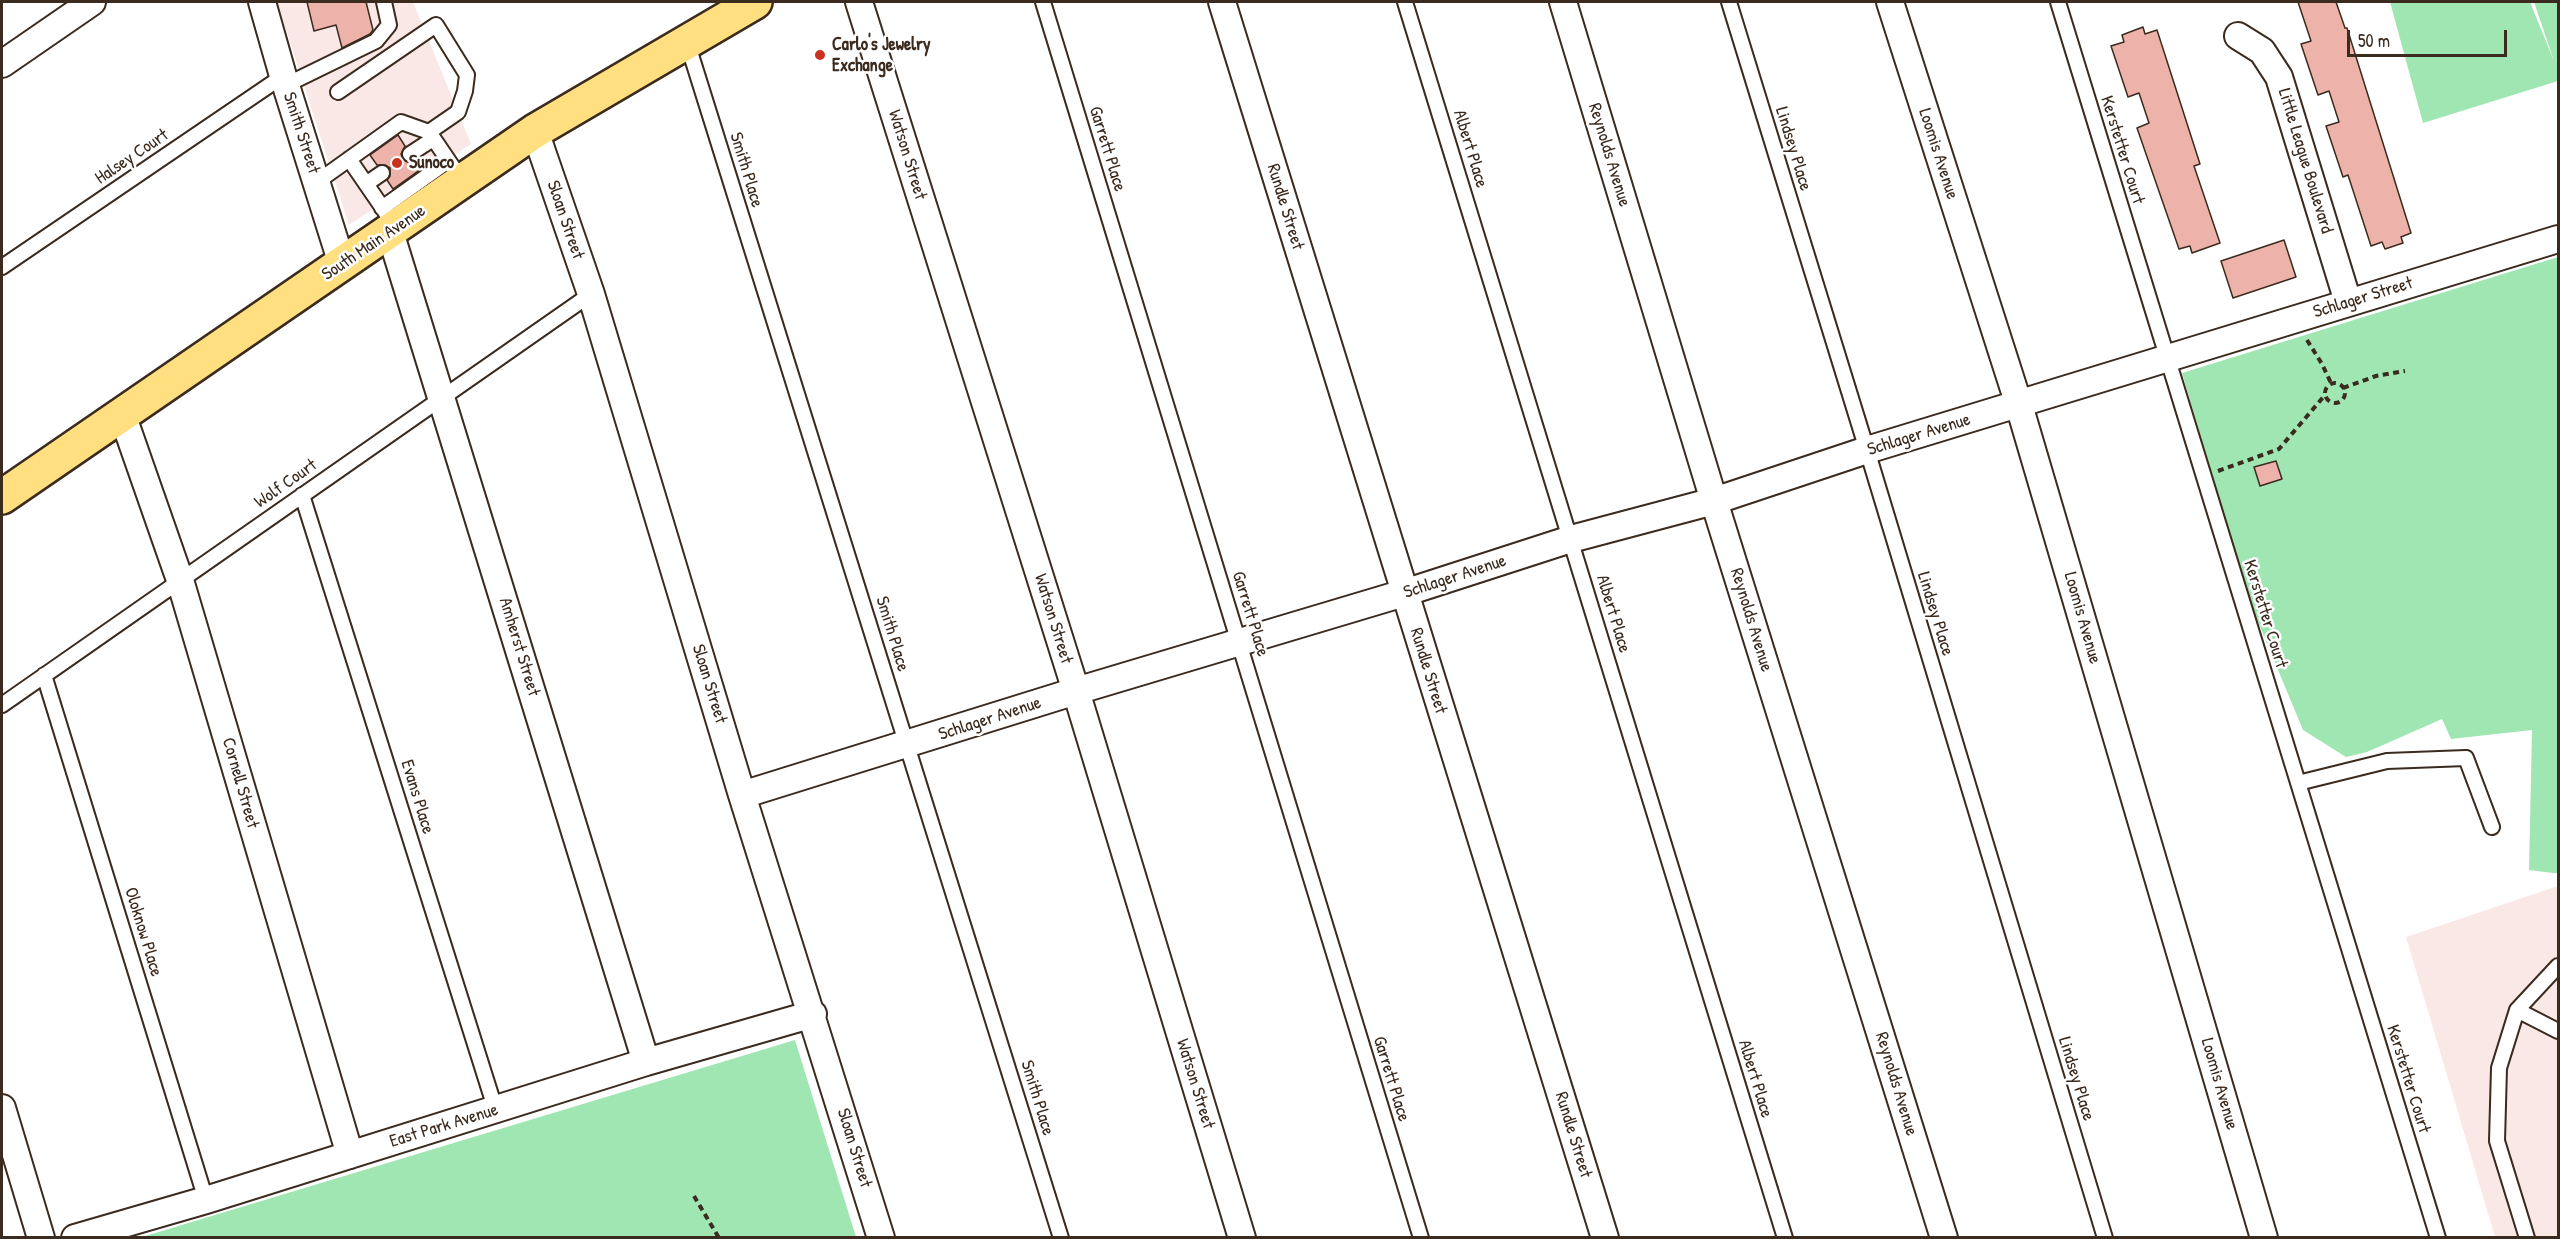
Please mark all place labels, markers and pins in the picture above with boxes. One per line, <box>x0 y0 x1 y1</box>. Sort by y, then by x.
place label: Carlo's Jewelry Exchange <box>832 34 931 76</box>
marker: Carlo's Jewelry Exchange <box>813 48 827 62</box>
place label: Sunoco <box>409 152 454 174</box>
marker: Sunoco <box>390 156 404 170</box>

